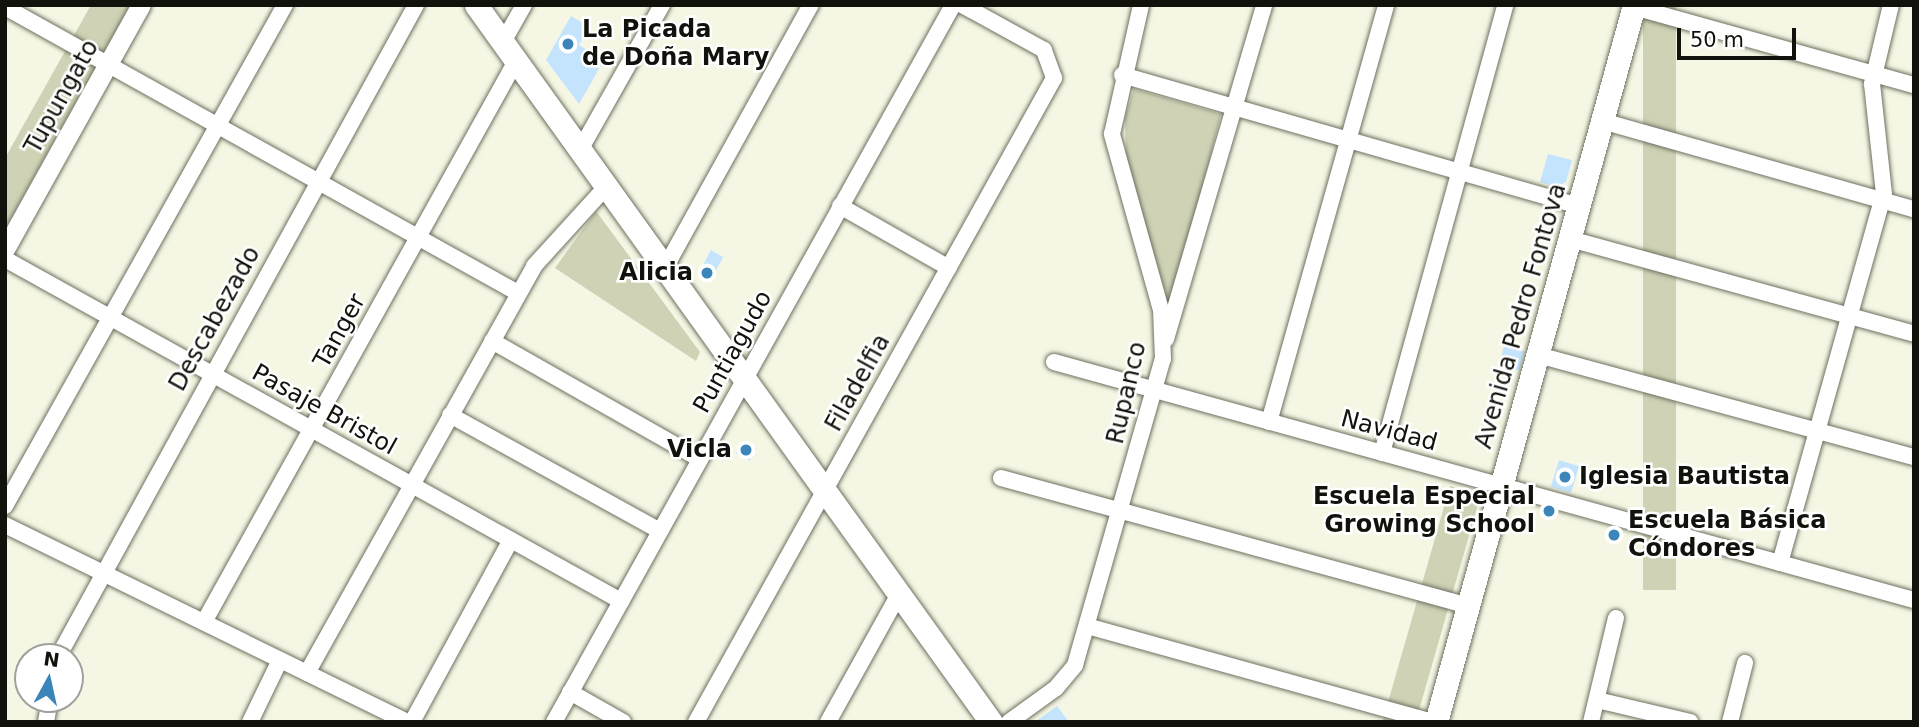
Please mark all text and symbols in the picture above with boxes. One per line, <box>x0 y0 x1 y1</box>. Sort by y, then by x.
scale bar <box>1681 14 1800 58</box>
place label: La Picada de Doña Mary <box>582 16 769 72</box>
text: 50 m <box>1690 28 1744 52</box>
street label: Tupungato <box>19 35 105 159</box>
marker: La Picada de Doña Mary <box>560 36 576 52</box>
street label: Avenida Pedro Fontova <box>1469 180 1573 452</box>
street label: Descabezado <box>163 242 267 396</box>
place label: Alicia <box>619 259 693 287</box>
marker: Alicia <box>699 265 715 281</box>
street label: Puntiagudo <box>688 286 778 418</box>
street label: Tanger <box>308 289 372 373</box>
street label: Filadelfia <box>820 329 896 437</box>
street label: Rupanco <box>1101 339 1153 447</box>
street label: Pasaje Bristol <box>247 358 401 462</box>
street label: Navidad <box>1338 404 1440 458</box>
place label: Vicla <box>667 436 732 464</box>
marker: Vicla <box>738 442 754 458</box>
place label: Iglesia Bautista <box>1579 463 1790 491</box>
marker: Iglesia Bautista <box>1557 469 1573 485</box>
place label: Escuela Especial Growing School <box>1313 483 1535 539</box>
marker: Escuela Especial Growing School <box>1541 503 1557 519</box>
place label: Escuela Básica Cóndores <box>1628 507 1826 563</box>
marker: Escuela Básica Cóndores <box>1606 527 1622 543</box>
north arrow <box>14 643 84 713</box>
text: N <box>42 647 61 671</box>

